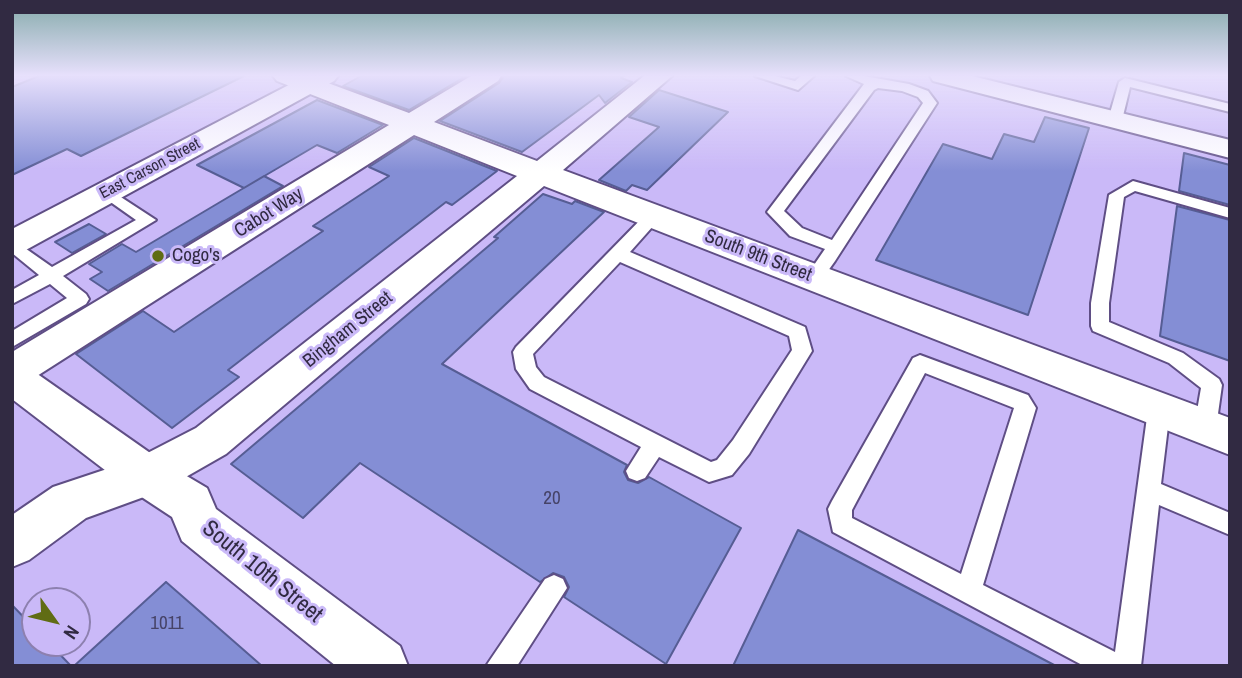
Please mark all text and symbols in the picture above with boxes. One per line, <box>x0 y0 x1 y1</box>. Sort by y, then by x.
street label: East Carson Street <box>97 135 203 203</box>
street label: Cabot Way <box>231 183 307 243</box>
street label: South 9th Street <box>701 225 815 287</box>
place label: Cogo's <box>172 245 220 267</box>
marker: Cogo's <box>150 248 166 264</box>
street label: Bingham Street <box>299 287 397 373</box>
house number: 20 <box>543 488 561 510</box>
street label: South 10th Street <box>196 515 328 629</box>
north arrow <box>21 587 91 657</box>
house number: 1011 <box>150 613 184 635</box>
text: N <box>58 621 86 645</box>

